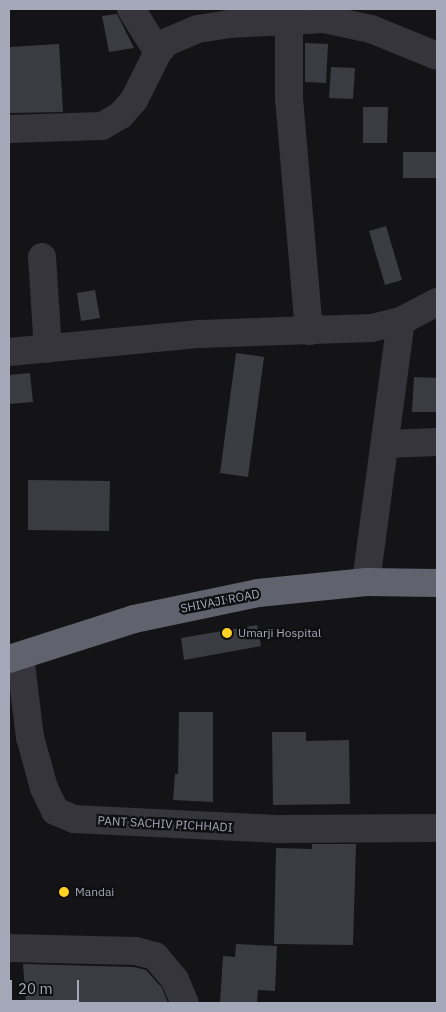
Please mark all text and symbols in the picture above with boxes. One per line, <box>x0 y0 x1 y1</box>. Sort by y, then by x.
street label: SHIVAJI ROAD <box>179 586 261 616</box>
marker: Umarji Hospital <box>220 626 234 640</box>
place label: Umarji Hospital <box>238 626 321 640</box>
street label: PANT SACHIV PICHHADI <box>97 813 233 835</box>
marker: Mandai <box>57 885 71 899</box>
place label: Mandai <box>75 885 114 899</box>
scale bar <box>12 970 81 1002</box>
text: 20 m <box>18 979 53 998</box>

